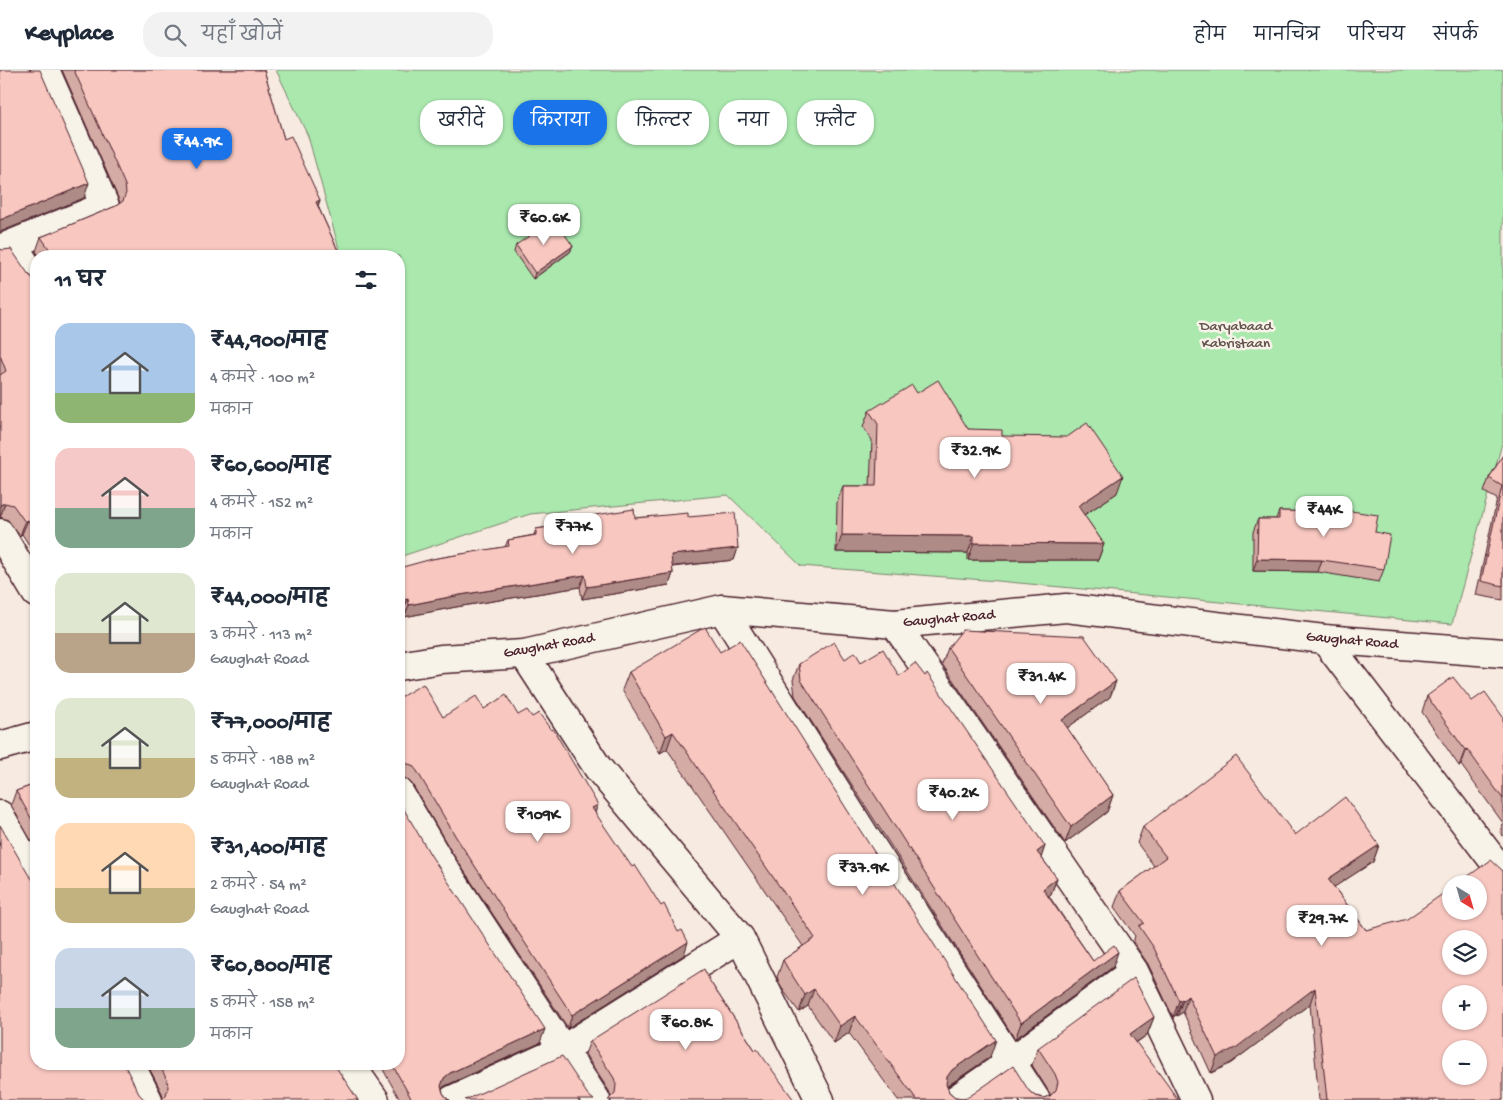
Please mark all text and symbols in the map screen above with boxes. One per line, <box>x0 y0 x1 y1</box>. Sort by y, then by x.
search box <box>143 12 493 57</box>
text: Keyplace <box>25 20 113 49</box>
icon: search <box>161 21 189 49</box>
text: यहाँ खोजें <box>201 25 283 48</box>
text: होम <box>1194 26 1226 47</box>
text: मानचित्र <box>1254 26 1320 47</box>
text: परिचय <box>1348 26 1405 47</box>
text: संपर्क <box>1433 26 1478 47</box>
chip: खरीदें <box>420 100 503 145</box>
chip: किराया <box>513 100 607 145</box>
chip: फ़िल्टर <box>617 100 709 145</box>
chip: नया <box>719 100 787 145</box>
chip: फ़्लैट <box>797 100 874 145</box>
pin: ₹44.9K <box>156 128 238 170</box>
text: ₹44.9K <box>173 134 221 153</box>
pin: ₹60.6K <box>503 204 585 246</box>
text: ₹60.6K <box>519 210 569 229</box>
icon: filters <box>352 266 380 294</box>
text: 11 घर <box>55 270 105 295</box>
park label: Daryabaad Kabristaan <box>1199 318 1273 353</box>
text: ₹44,900/माह <box>210 330 327 355</box>
icon: home <box>95 343 155 403</box>
text: 4 कमरे · 100 m² <box>210 370 315 389</box>
text: मकान <box>210 402 252 421</box>
pin: ₹32.9K <box>934 436 1016 479</box>
text: ₹32.9K <box>951 443 999 462</box>
text: ₹60,600/माह <box>210 455 330 480</box>
icon: home <box>95 468 155 528</box>
text: 4 कमरे · 152 m² <box>210 495 313 514</box>
pin: ₹44K <box>1294 496 1354 538</box>
text: ₹44K <box>1307 502 1341 521</box>
pin: ₹77K <box>543 512 603 555</box>
text: ₹77K <box>555 519 591 538</box>
text: मकान <box>210 527 252 546</box>
text: ₹44,000/माह <box>210 587 329 612</box>
icon: home <box>95 593 155 653</box>
street label: Gaughat Road <box>902 606 997 632</box>
text: 3 कमरे · 113 m² <box>210 627 312 646</box>
street label: Gaughat Road <box>1305 628 1400 654</box>
street label: Gaughat Road <box>502 629 597 663</box>
text: Gaughat Road <box>210 651 308 670</box>
pin: ₹31.4K <box>1000 662 1082 705</box>
text: ₹31.4K <box>1017 669 1065 688</box>
text: ₹77,000/माह <box>210 712 331 737</box>
icon: home <box>95 718 155 778</box>
text: 5 कमरे · 188 m² <box>210 752 315 771</box>
text: Gaughat Road <box>210 776 308 795</box>
pin: ₹40.2K <box>912 778 994 821</box>
text: ₹40.2K <box>928 785 978 804</box>
pin: ₹109K <box>503 800 573 843</box>
text: ₹109K <box>516 807 560 826</box>
text: ₹31,400/माह <box>210 837 326 862</box>
icon: home <box>95 843 155 903</box>
pin: ₹37.9K <box>822 854 904 896</box>
text: ₹37.9K <box>838 860 888 879</box>
north arrow <box>1442 875 1488 920</box>
map controls <box>1442 875 1487 1085</box>
text: 2 कमरे · 54 m² <box>210 877 307 896</box>
text: Gaughat Road <box>210 901 308 920</box>
pin: ₹29.7K <box>1281 904 1363 947</box>
text: ₹29.7K <box>1298 911 1347 930</box>
button: layers <box>1442 930 1487 975</box>
text: ₹60,800/माह <box>210 955 331 980</box>
icon: home <box>95 968 155 1028</box>
button: + <box>1442 985 1487 1030</box>
text: 5 कमरे · 158 m² <box>210 995 315 1014</box>
pin: ₹60.8K <box>645 1008 727 1051</box>
text: ₹60.8K <box>661 1015 711 1034</box>
text: मकान <box>210 1027 252 1046</box>
button: − <box>1442 1040 1487 1085</box>

